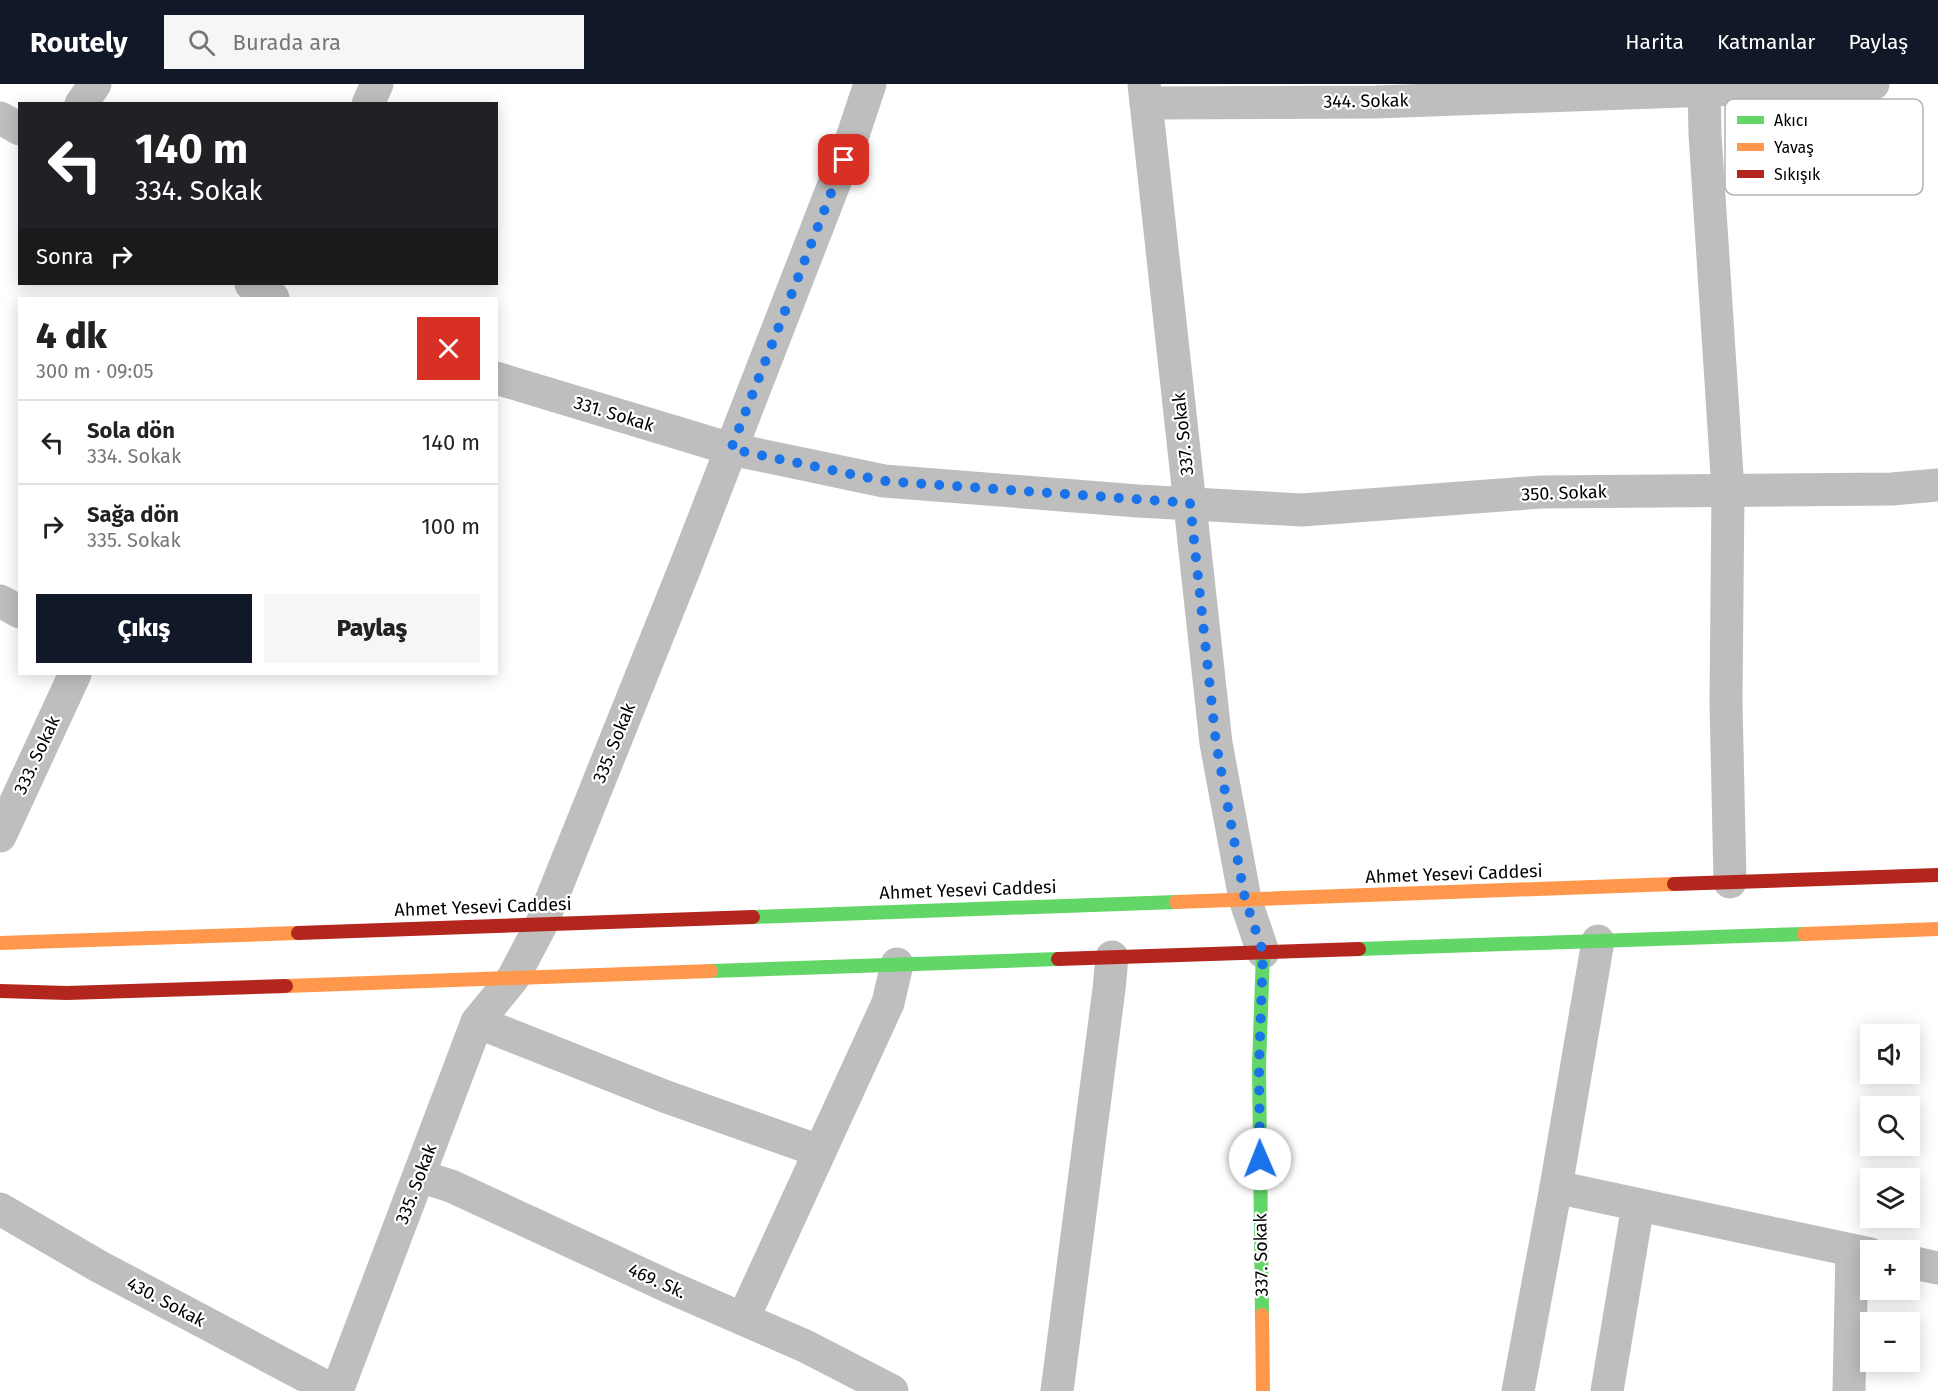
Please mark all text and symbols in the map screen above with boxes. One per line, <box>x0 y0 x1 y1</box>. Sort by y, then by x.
search box <box>164 15 584 69</box>
text: Routely <box>30 26 128 59</box>
icon: search <box>185 26 218 59</box>
text: Burada ara <box>233 29 341 56</box>
text: Harita <box>1625 29 1684 55</box>
text: Katmanlar <box>1717 29 1815 55</box>
text: Paylaş <box>1848 29 1908 55</box>
street label: 344. Sokak <box>1323 89 1410 113</box>
legend <box>1725 99 1923 195</box>
text: Akıcı <box>1774 111 1808 130</box>
text: 140 m <box>135 124 248 174</box>
icon: left <box>36 126 114 204</box>
pin <box>818 134 869 185</box>
text: Yavaş <box>1774 138 1814 158</box>
icon: arrive <box>827 143 860 176</box>
text: Sıkışık <box>1774 165 1821 185</box>
text: 334. Sokak <box>135 175 262 207</box>
icon: right <box>105 240 138 273</box>
text: Sonra <box>36 243 93 270</box>
text: 4 dk <box>36 314 107 358</box>
button: close <box>417 317 480 380</box>
text: 300 m · 09:05 <box>36 359 154 383</box>
street label: 331. Sokak <box>571 391 657 437</box>
street label: 337. Sokak <box>1168 391 1198 477</box>
text: Sola dön <box>87 417 175 444</box>
icon: left <box>36 426 69 459</box>
text: 140 m <box>422 429 480 456</box>
text: 334. Sokak <box>87 444 181 468</box>
street label: 350. Sokak <box>1521 480 1608 505</box>
text: Sağa dön <box>87 501 179 528</box>
icon: right <box>36 510 69 543</box>
text: 100 m <box>421 513 480 540</box>
text: 335. Sokak <box>87 528 181 552</box>
button: Çıkış <box>36 594 252 663</box>
button: Paylaş <box>264 594 480 663</box>
street label: 335. Sokak <box>588 699 640 786</box>
street label: 333. Sokak <box>9 711 65 798</box>
street label: Ahmet Yesevi Caddesi <box>1365 860 1543 888</box>
street label: Ahmet Yesevi Caddesi <box>879 876 1057 904</box>
street label: Ahmet Yesevi Caddesi <box>394 893 572 921</box>
map controls <box>1860 1024 1920 1372</box>
button: sound <box>1860 1024 1920 1084</box>
button: search <box>1860 1096 1920 1156</box>
position arrow <box>1228 1127 1292 1191</box>
street label: 335. Sokak <box>391 1140 442 1227</box>
button: layers <box>1860 1168 1920 1228</box>
street label: 337. Sokak <box>1249 1212 1273 1297</box>
button: + <box>1860 1240 1920 1300</box>
street label: 469. Sk. <box>625 1259 689 1303</box>
street label: 430. Sokak <box>123 1272 210 1332</box>
button: − <box>1860 1312 1920 1372</box>

